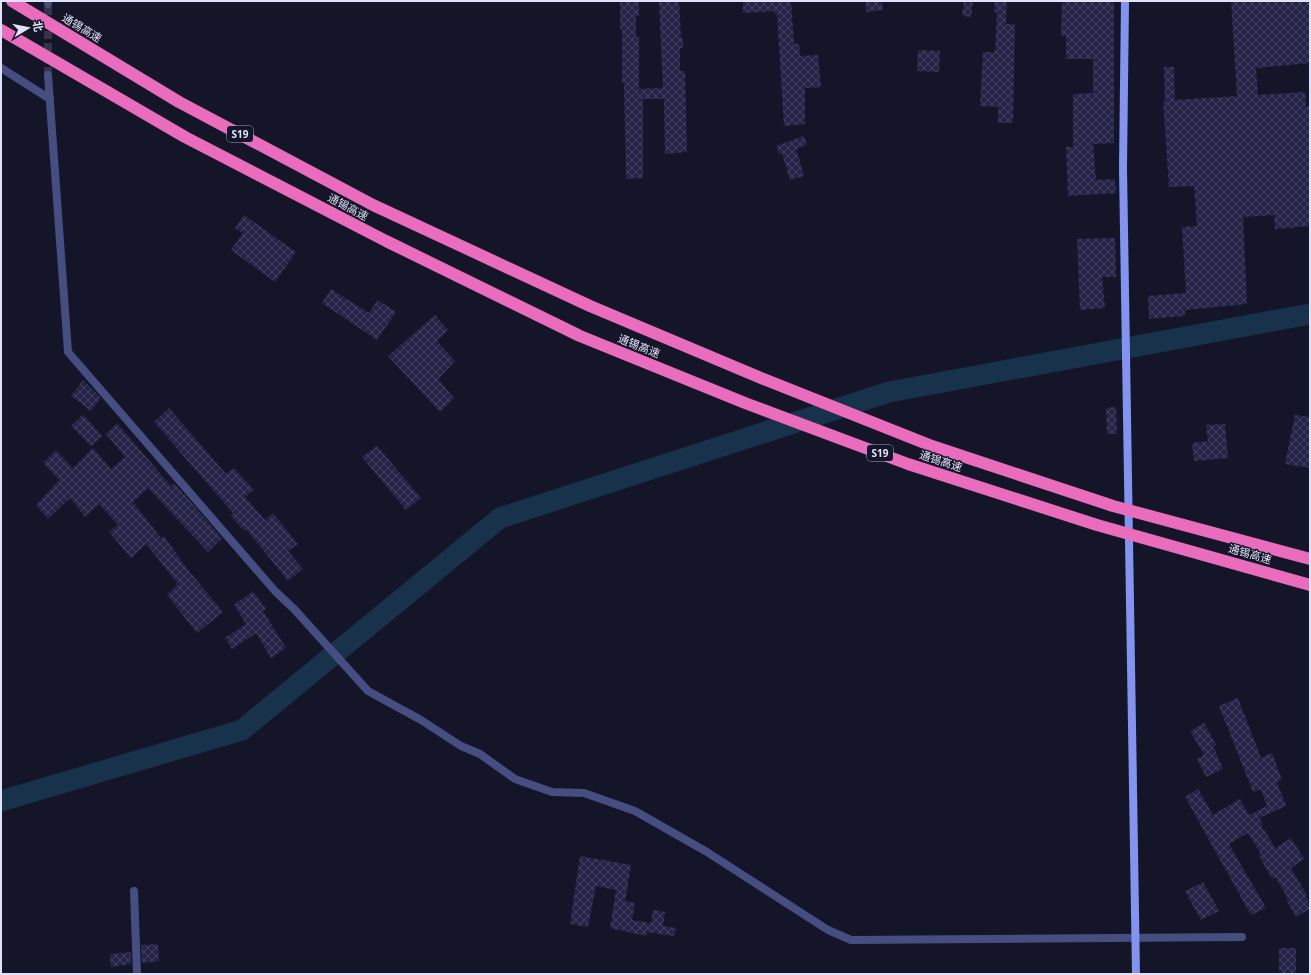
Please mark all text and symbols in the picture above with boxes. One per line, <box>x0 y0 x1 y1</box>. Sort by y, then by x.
north arrow <box>8 8 48 48</box>
street label: 通锡高速 <box>60 10 105 45</box>
text: 北 <box>30 19 47 33</box>
road number: S19 <box>227 126 253 142</box>
street label: 通锡高速 <box>325 190 371 224</box>
street label: 通锡高速 <box>616 330 662 361</box>
road number: S19 <box>867 445 893 461</box>
street label: 通锡高速 <box>918 447 964 474</box>
street label: 通锡高速 <box>1227 540 1273 567</box>

